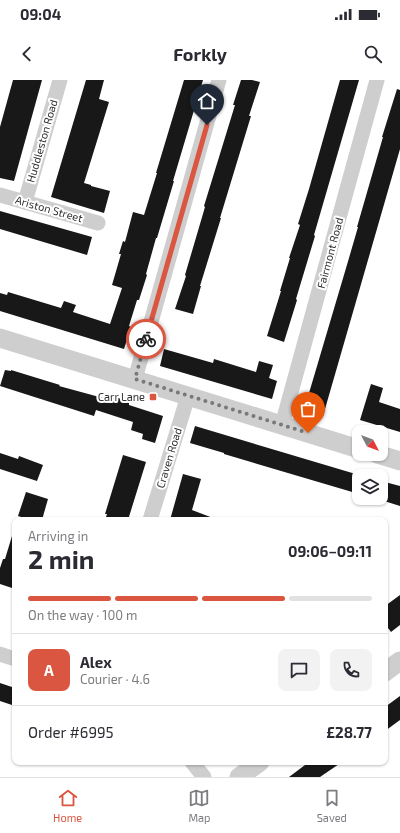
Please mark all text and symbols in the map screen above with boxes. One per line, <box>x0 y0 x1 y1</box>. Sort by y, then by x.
text: 09:04 <box>20 5 61 23</box>
icon: back <box>16 43 38 65</box>
text: Forkly <box>173 43 227 65</box>
icon: search <box>362 43 384 65</box>
pin <box>190 84 224 125</box>
icon: home <box>196 90 218 112</box>
street label: Huddleston Road <box>23 98 60 184</box>
street label: Ariston Street <box>14 193 84 224</box>
street label: Fairmont Road <box>314 216 345 290</box>
courier <box>126 319 166 359</box>
icon: bike <box>135 328 157 350</box>
place label: Carr Lane <box>98 390 145 403</box>
marker: Carr Lane <box>148 392 158 402</box>
pin <box>291 392 325 433</box>
icon: bag <box>297 398 319 420</box>
north arrow <box>352 425 388 461</box>
map controls <box>352 425 388 505</box>
street label: Craven Road <box>153 426 184 490</box>
button: layers <box>352 469 388 505</box>
text: Arriving in <box>28 528 88 544</box>
text: 09:06–09:11 <box>288 542 372 560</box>
text: 2 min <box>28 543 94 574</box>
text: On the way · 100 m <box>28 607 137 623</box>
button: chat <box>278 649 320 691</box>
button: phone <box>330 649 372 691</box>
text: Alex <box>80 653 112 671</box>
text: A <box>44 661 54 679</box>
text: Courier · 4.6 <box>80 671 150 687</box>
text: Order #6995 <box>28 723 114 741</box>
text: £28.77 <box>326 723 372 741</box>
tab: Home <box>53 787 82 824</box>
tab: Map <box>188 787 211 824</box>
tab: Saved <box>317 787 347 824</box>

